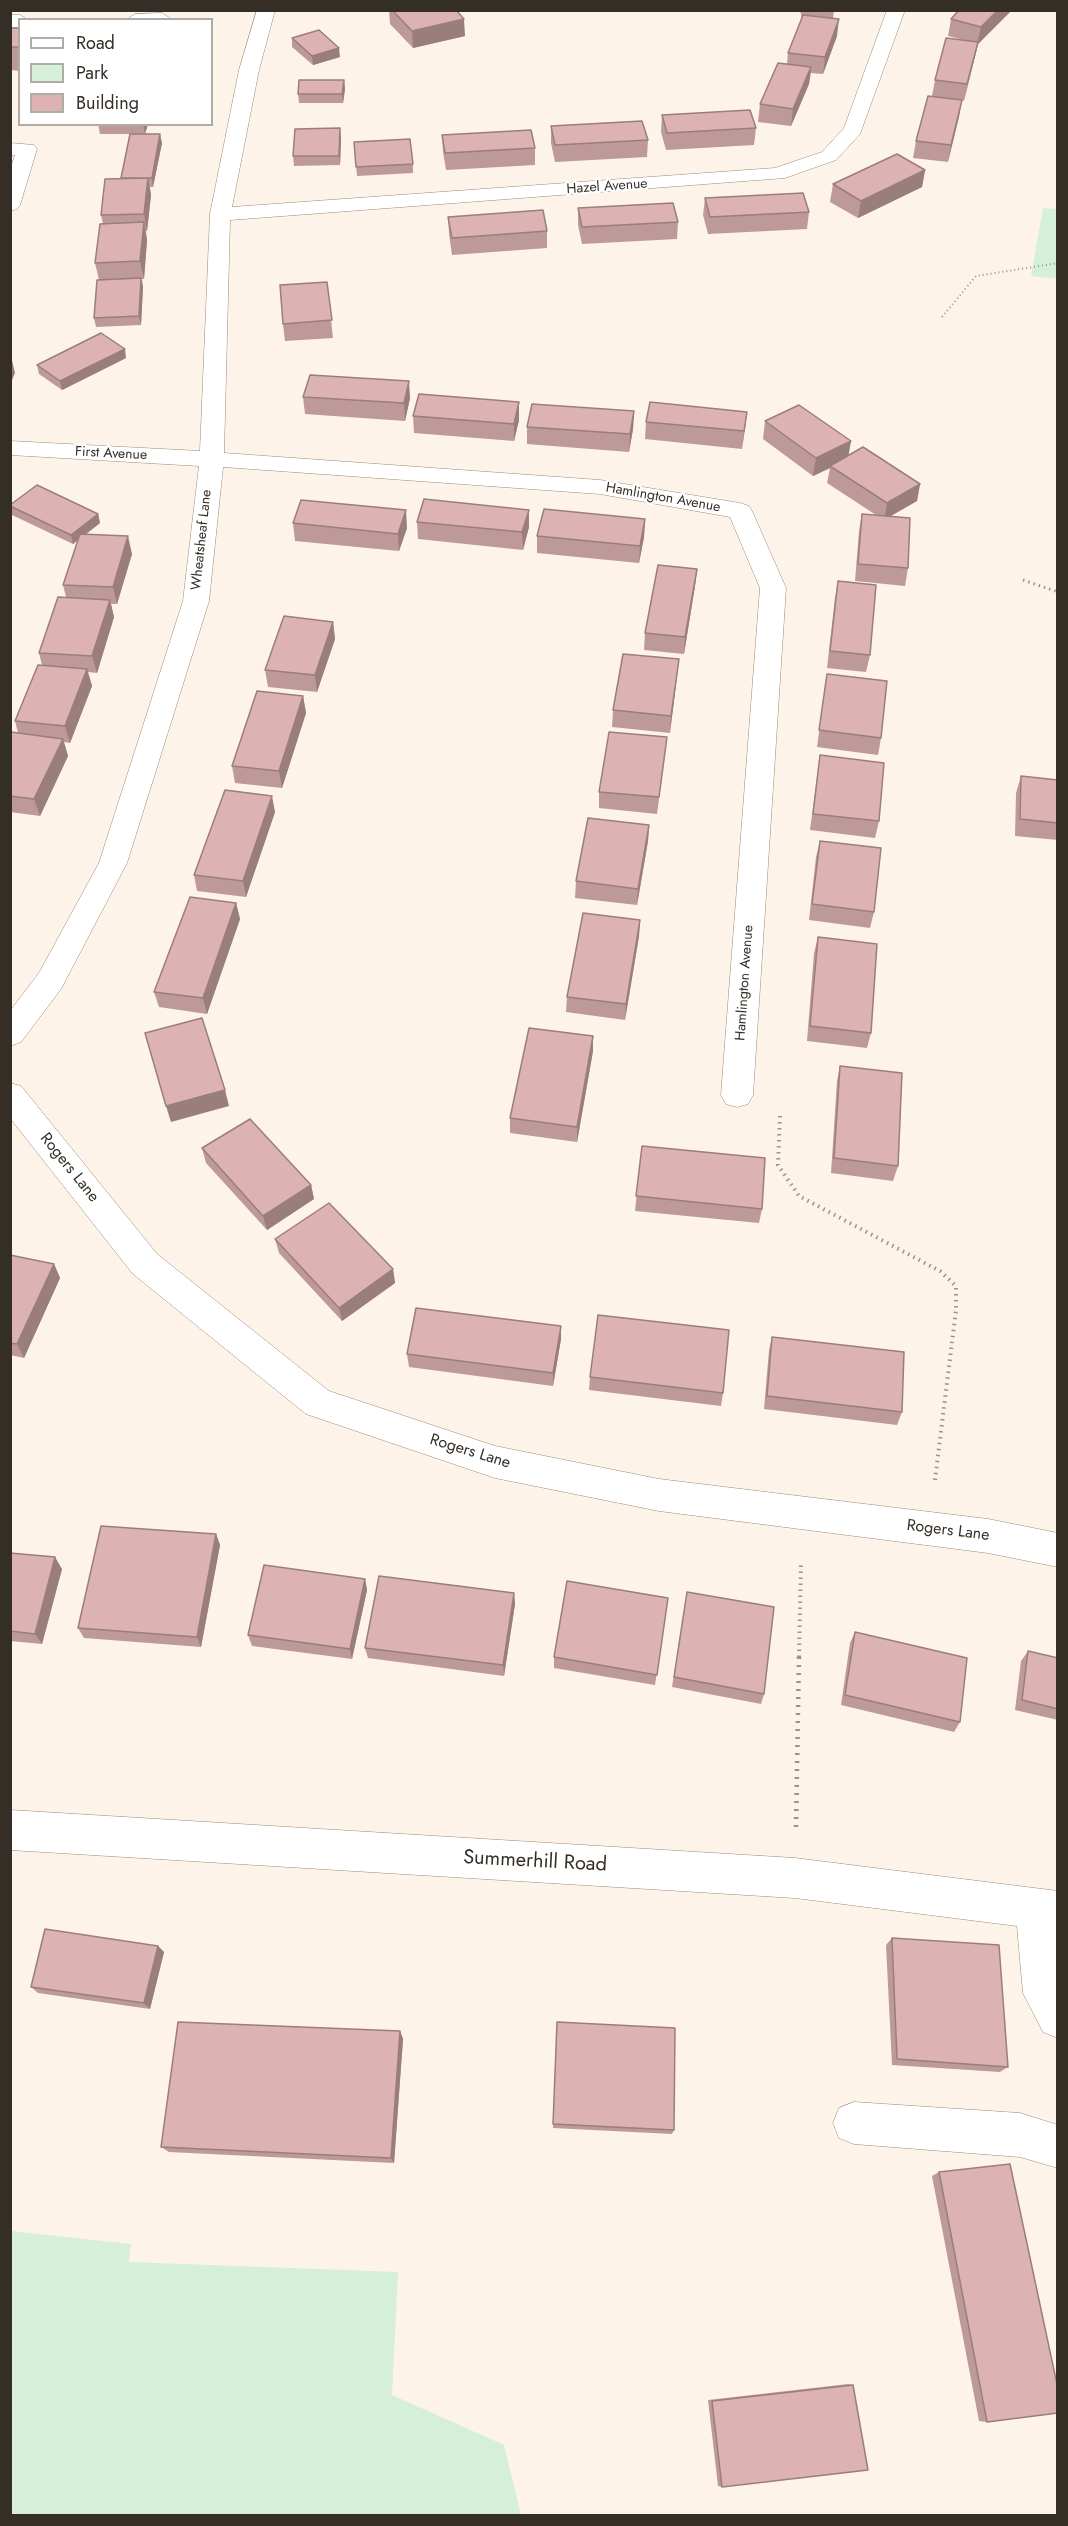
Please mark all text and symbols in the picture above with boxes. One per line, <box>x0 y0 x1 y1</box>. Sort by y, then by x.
legend <box>18 18 213 126</box>
text: Road <box>76 30 115 56</box>
text: Park <box>76 60 108 86</box>
text: Building <box>76 90 139 116</box>
street label: Hazel Avenue <box>566 176 648 198</box>
street label: First Avenue <box>74 444 148 464</box>
street label: Hamlington Avenue <box>604 480 722 516</box>
street label: Wheatsheaf Lane <box>188 489 216 591</box>
street label: Hamlington Avenue <box>733 925 757 1041</box>
street label: Rogers Lane <box>35 1130 103 1206</box>
street label: Rogers Lane <box>427 1431 513 1473</box>
street label: Rogers Lane <box>905 1516 991 1546</box>
street label: Summerhill Road <box>463 1846 607 1878</box>

